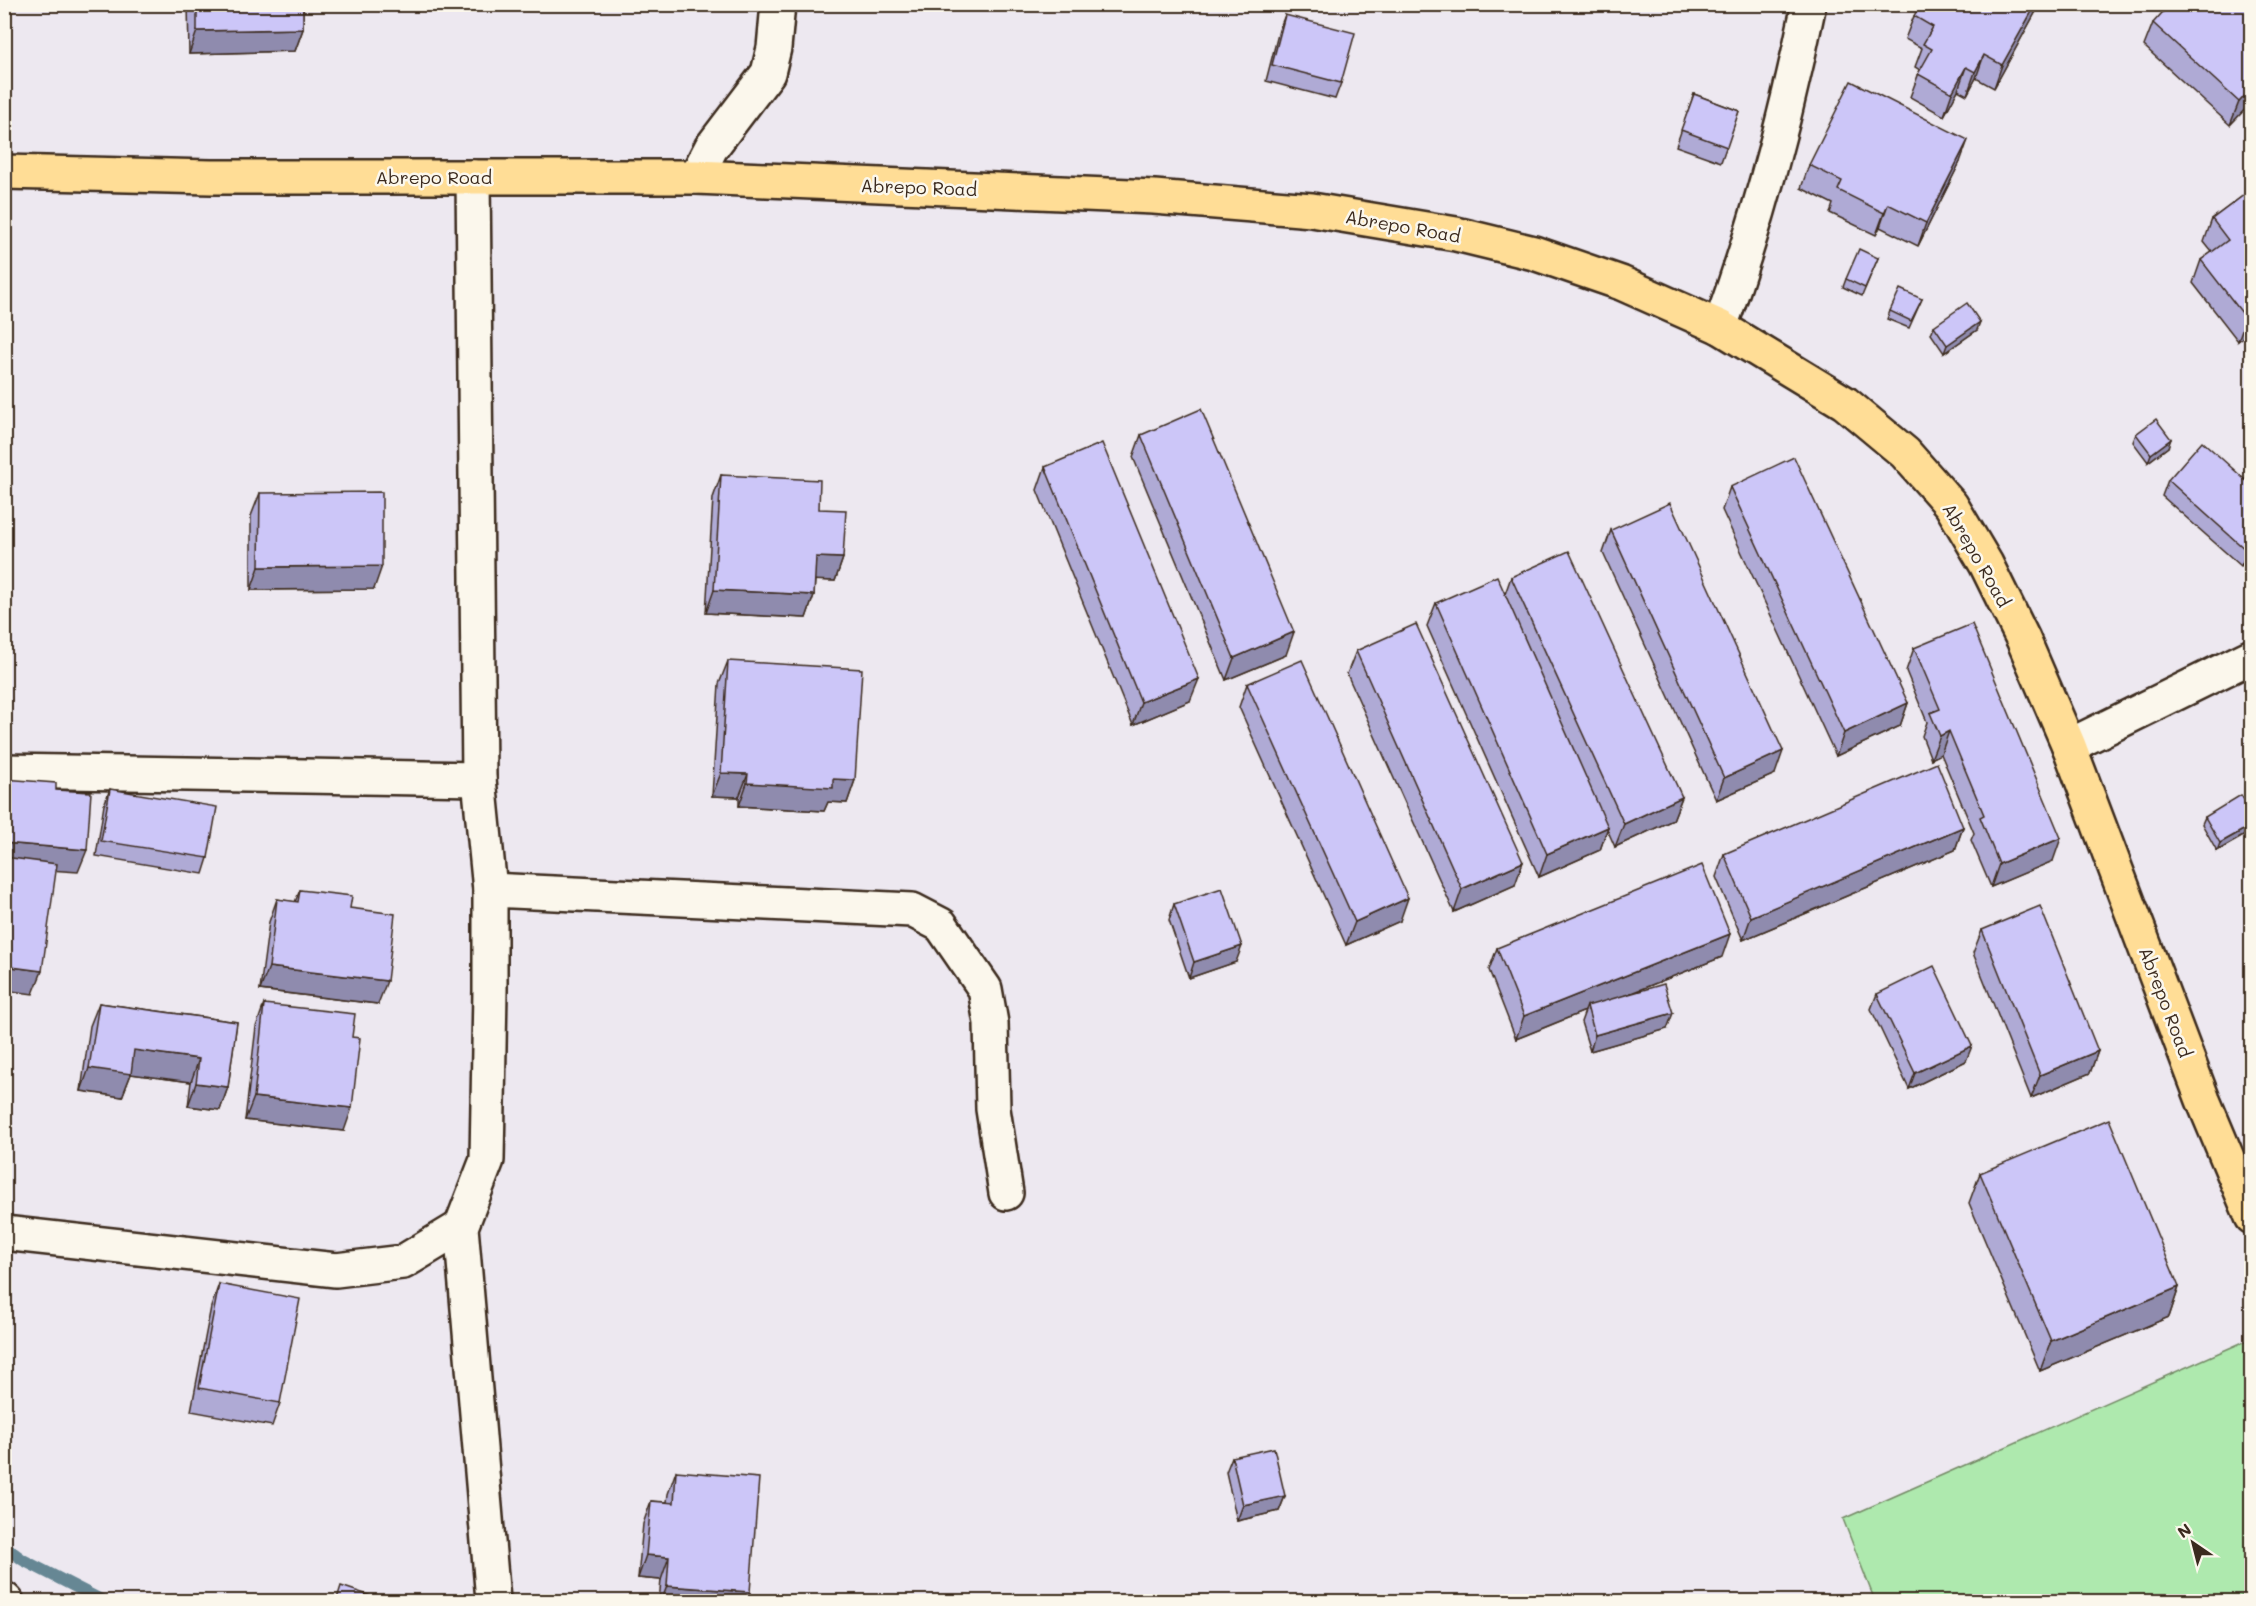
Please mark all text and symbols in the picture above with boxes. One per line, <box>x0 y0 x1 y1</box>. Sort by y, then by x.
street label: Abrepo Road <box>376 165 492 189</box>
street label: Abrepo Road <box>860 173 978 201</box>
street label: Abrepo Road <box>1344 204 1462 248</box>
street label: Abrepo Road <box>1937 499 2017 611</box>
street label: Abrepo Road <box>2134 943 2198 1061</box>
north arrow <box>2163 1513 2223 1573</box>
text: N <box>2173 1518 2195 1542</box>

